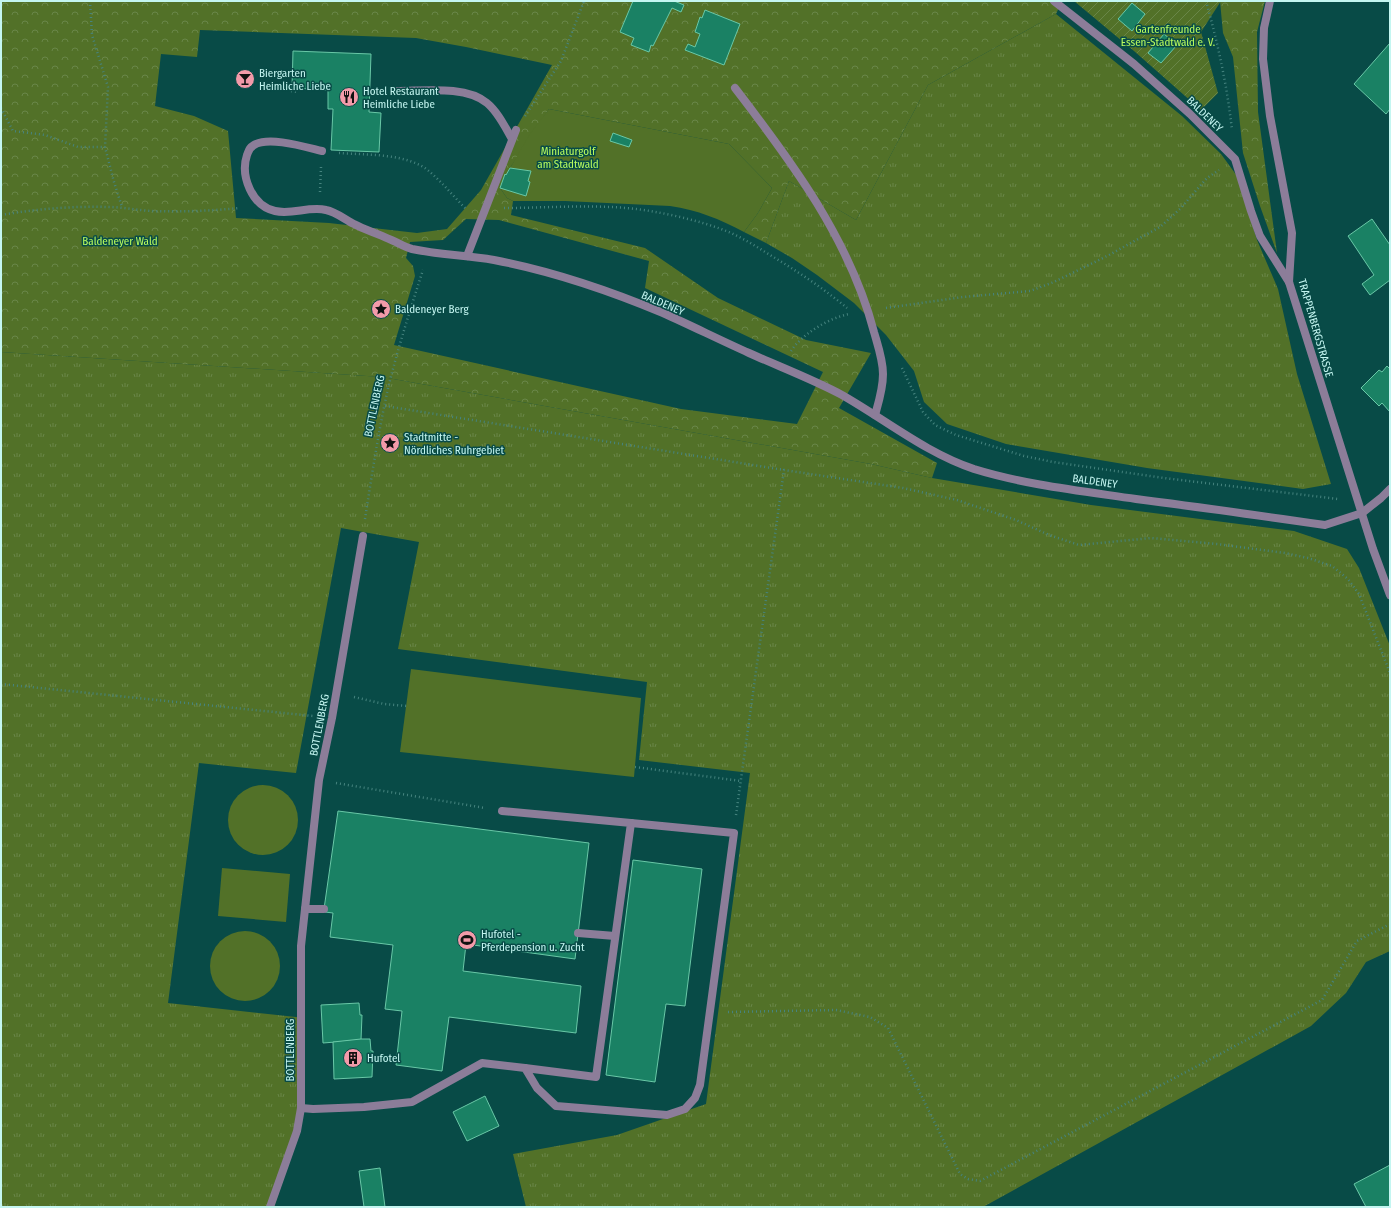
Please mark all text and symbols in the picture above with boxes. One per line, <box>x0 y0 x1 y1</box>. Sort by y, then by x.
park label: Gartenfreunde Essen-Stadtwald e. V. <box>1121 23 1215 49</box>
place label: Biergarten Heimliche Liebe <box>259 67 331 93</box>
bar icon: Biergarten Heimliche Liebe <box>234 68 256 90</box>
place label: Hotel Restaurant Heimliche Liebe <box>363 85 439 111</box>
restaurant icon: Hotel Restaurant Heimliche Liebe <box>338 86 360 108</box>
street label: BALDENEY <box>1184 94 1226 135</box>
park label: Miniaturgolf am Stadtwald <box>537 145 599 171</box>
park label: Baldeneyer Wald <box>82 235 158 248</box>
street label: TRAPPENBERGSTRASSE <box>1295 278 1336 379</box>
street label: BALDENEY <box>639 289 687 319</box>
place icon: Baldeneyer Berg <box>370 298 392 320</box>
place label: Baldeneyer Berg <box>395 303 470 316</box>
street label: BOTTLENBERG <box>362 374 387 438</box>
place label: Stadtmitte - Nördliches Ruhrgebiet <box>404 431 505 457</box>
place icon: Stadtmitte - Nördliches Ruhrgebiet <box>379 432 401 454</box>
street label: BALDENEY <box>1072 472 1119 491</box>
street label: BOTTLENBERG <box>307 693 332 757</box>
place label: Hufotel - Pferdepension u. Zucht <box>481 928 585 954</box>
sports icon: Hufotel - Pferdepension u. Zucht <box>456 929 478 951</box>
street label: BOTTLENBERG <box>284 1019 297 1081</box>
building icon: Hufotel <box>342 1047 364 1069</box>
place label: Hufotel <box>367 1052 400 1065</box>

